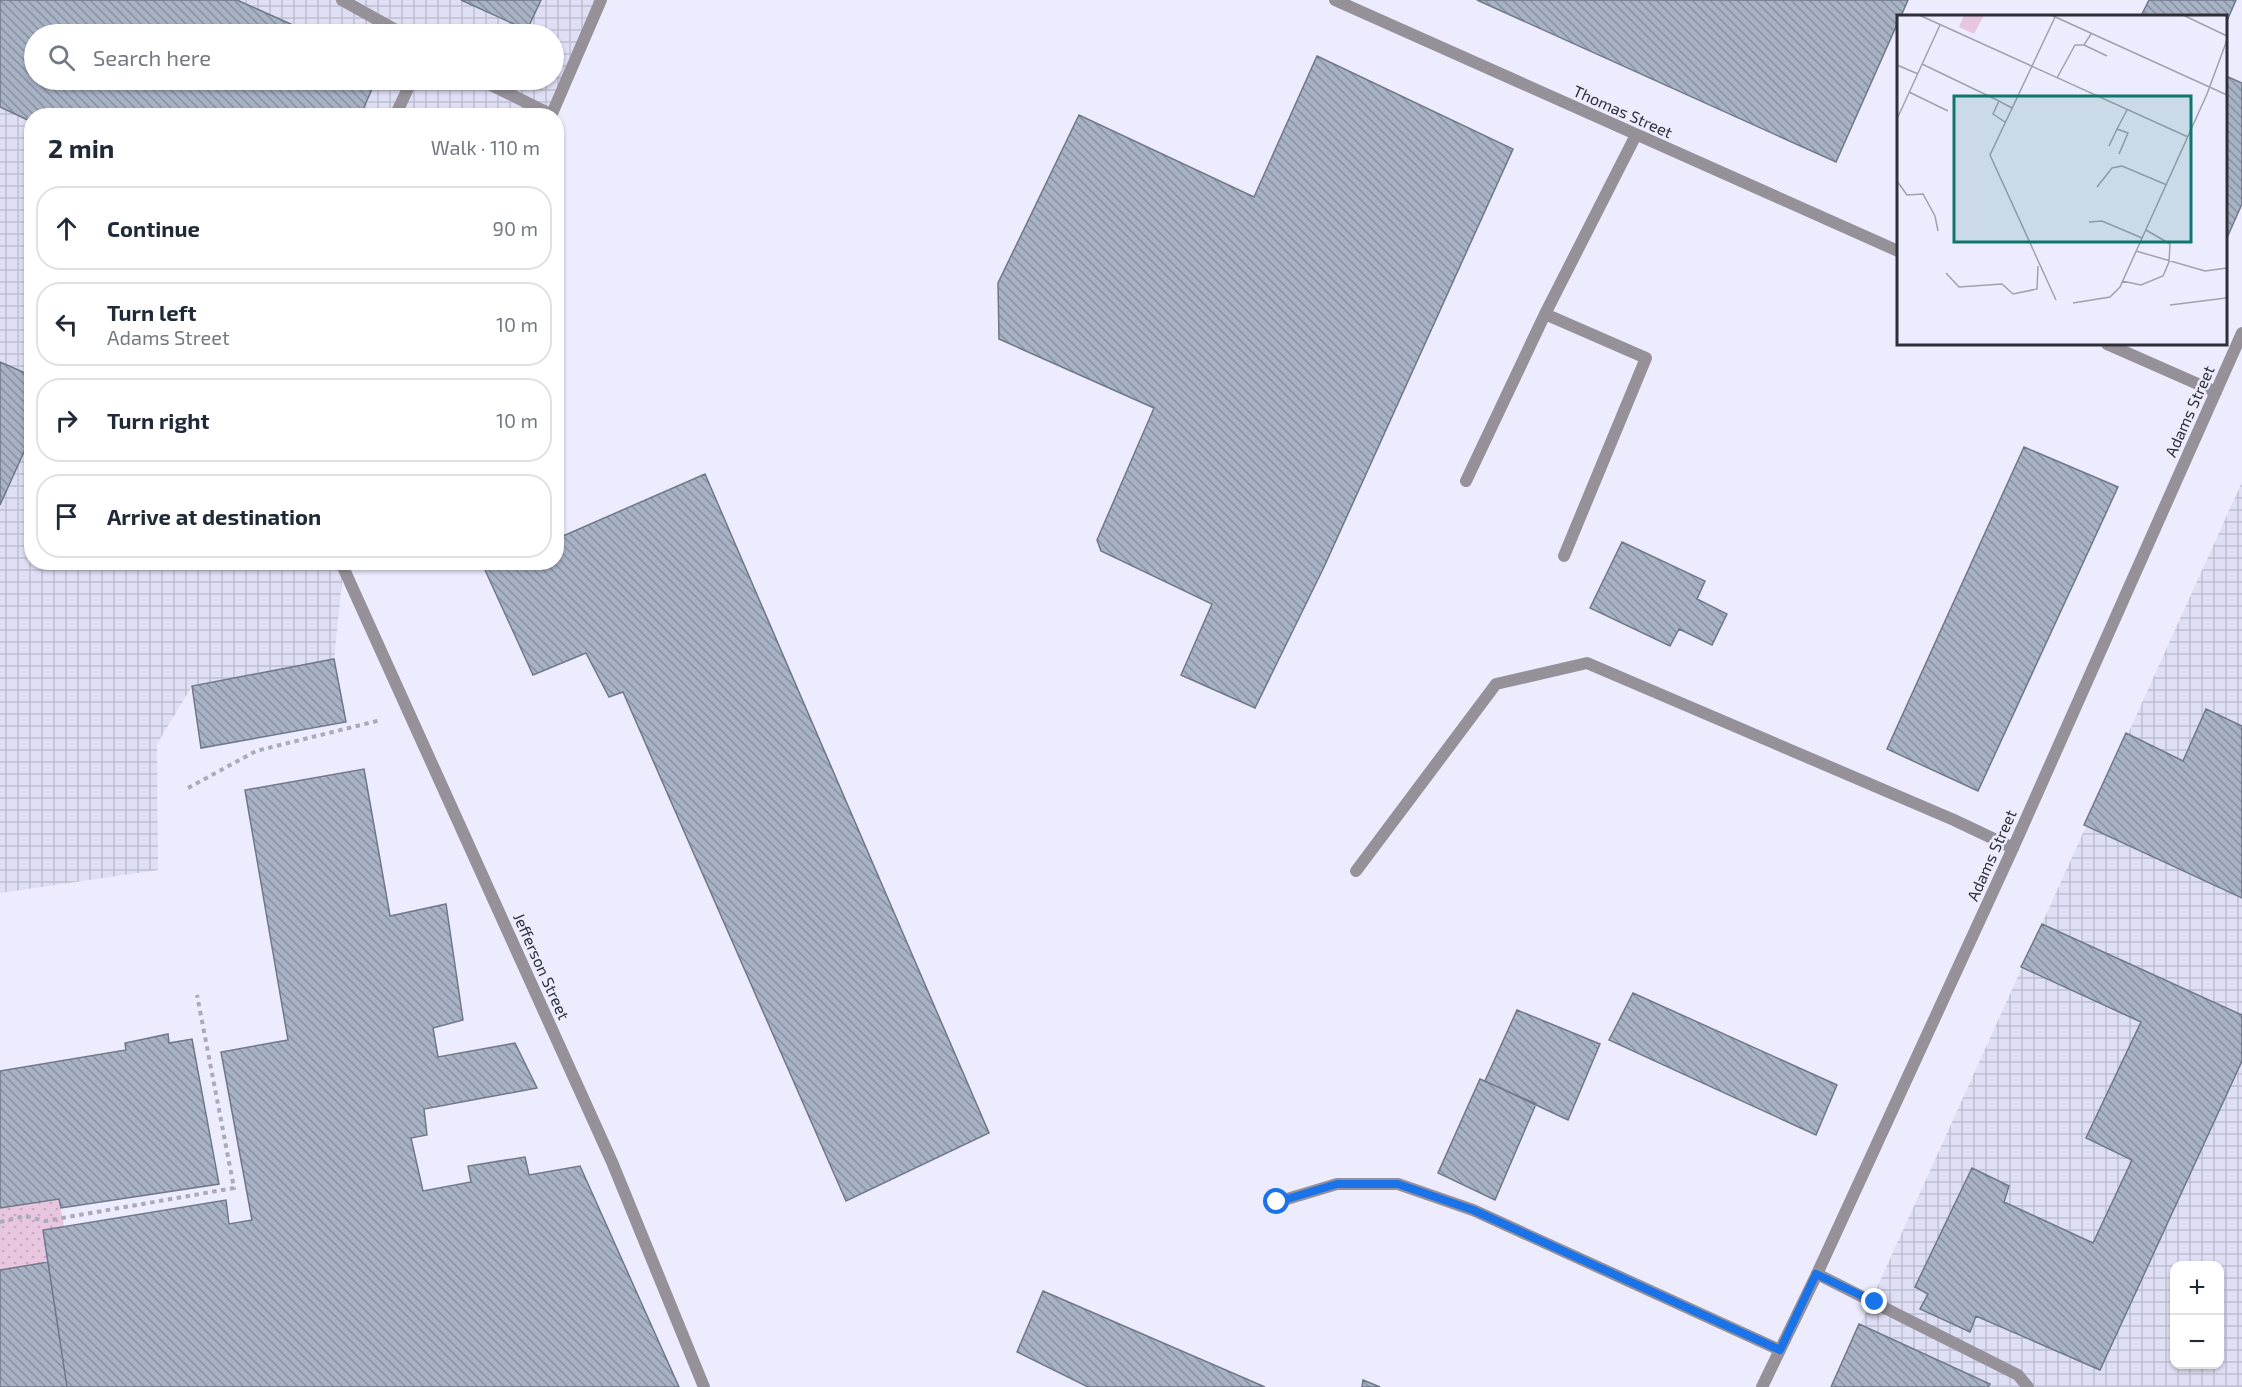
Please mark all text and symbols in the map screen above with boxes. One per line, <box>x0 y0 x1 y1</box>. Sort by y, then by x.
inset map <box>1897 15 2227 345</box>
search box <box>24 24 564 90</box>
icon: search <box>45 41 78 74</box>
text: Search here <box>93 44 211 70</box>
street label: Thomas Street <box>1570 81 1676 141</box>
text: 2 min <box>48 132 114 163</box>
text: Walk · 110 m <box>431 135 540 159</box>
icon: ahead <box>50 212 83 245</box>
text: Continue <box>107 215 200 241</box>
text: 90 m <box>493 216 538 240</box>
text: Turn left <box>107 299 196 325</box>
icon: left <box>50 308 83 341</box>
text: 10 m <box>496 312 538 336</box>
text: Adams Street <box>107 325 230 349</box>
street label: Adams Street <box>2160 362 2218 460</box>
icon: right <box>50 404 83 437</box>
text: Turn right <box>107 407 209 433</box>
text: 10 m <box>496 408 538 432</box>
icon: arrive <box>50 500 83 533</box>
text: Arrive at destination <box>107 503 321 529</box>
street label: Adams Street <box>1962 806 2020 904</box>
street label: Jefferson Street <box>510 910 574 1022</box>
route start <box>1263 1188 1289 1214</box>
map controls <box>2170 1261 2224 1369</box>
button: + <box>2170 1261 2224 1315</box>
route end <box>1861 1288 1887 1314</box>
button: − <box>2170 1315 2224 1369</box>

